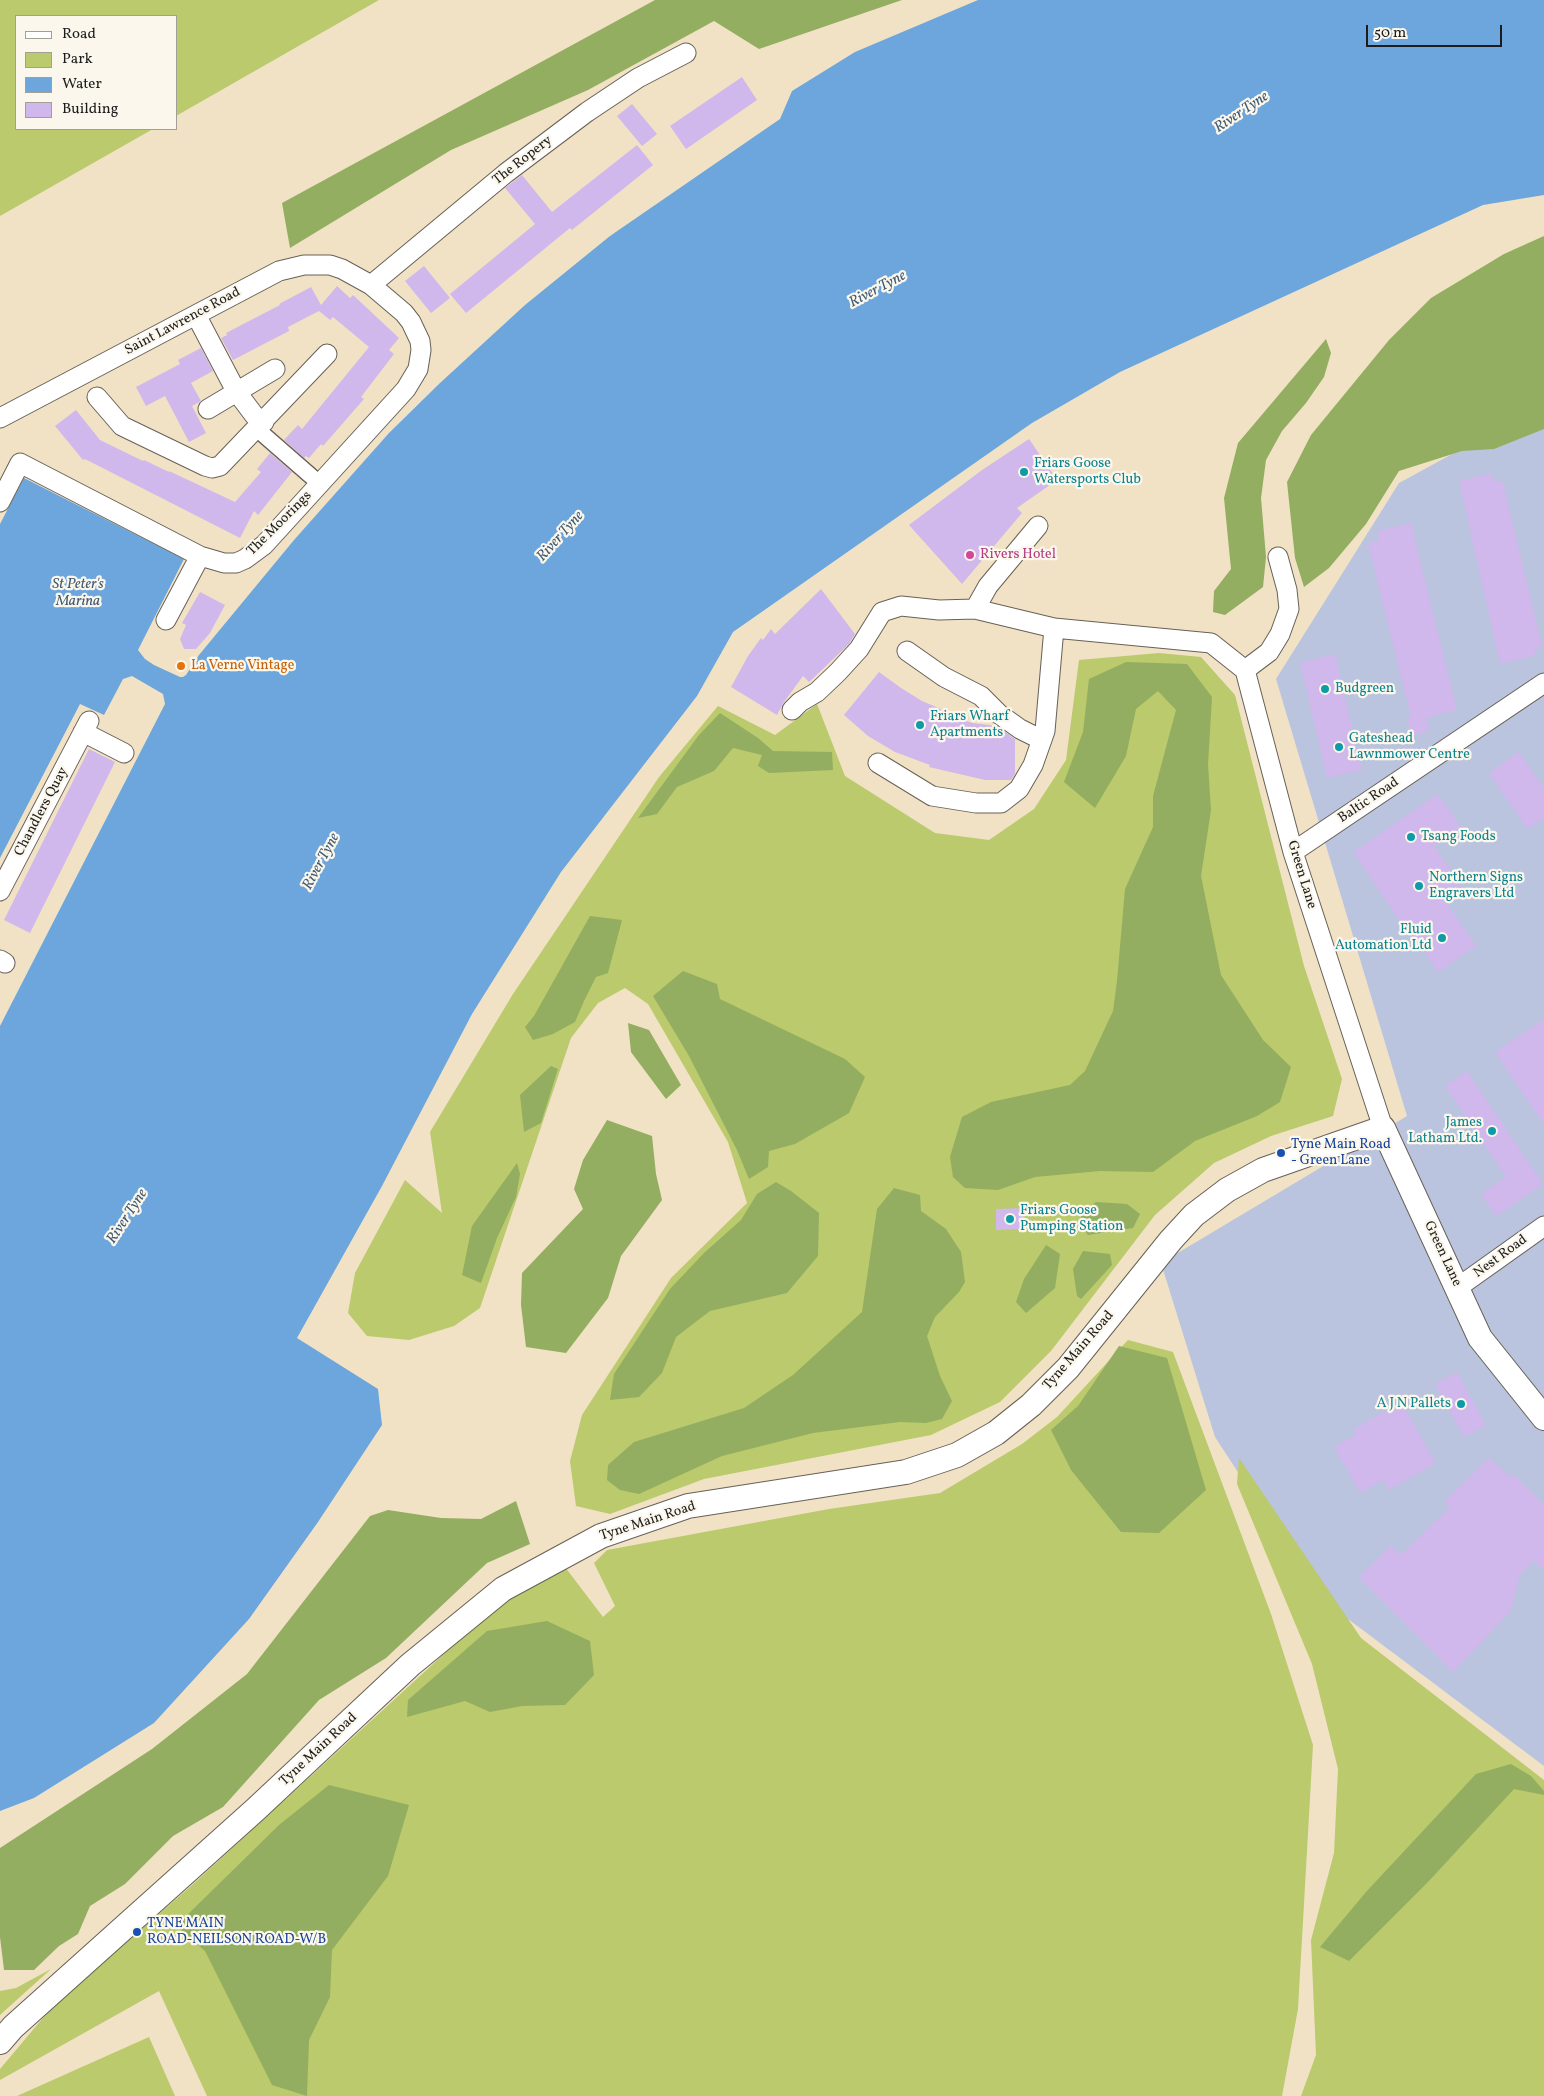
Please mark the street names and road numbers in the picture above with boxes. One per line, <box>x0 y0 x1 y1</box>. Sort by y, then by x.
street label: The Ropery <box>490 133 556 189</box>
street label: Saint Lawrence Road <box>122 284 244 360</box>
street label: The Moorings <box>244 488 316 560</box>
street label: Chandlers Quay <box>11 765 73 859</box>
street label: Baltic Road <box>1335 775 1403 827</box>
street label: Green Lane <box>1283 839 1319 911</box>
street label: Green Lane <box>1420 1219 1464 1289</box>
street label: Nest Road <box>1471 1232 1531 1282</box>
street label: Tyne Main Road <box>1040 1308 1118 1394</box>
street label: Tyne Main Road <box>598 1499 698 1545</box>
street label: Tyne Main Road <box>277 1710 361 1790</box>

